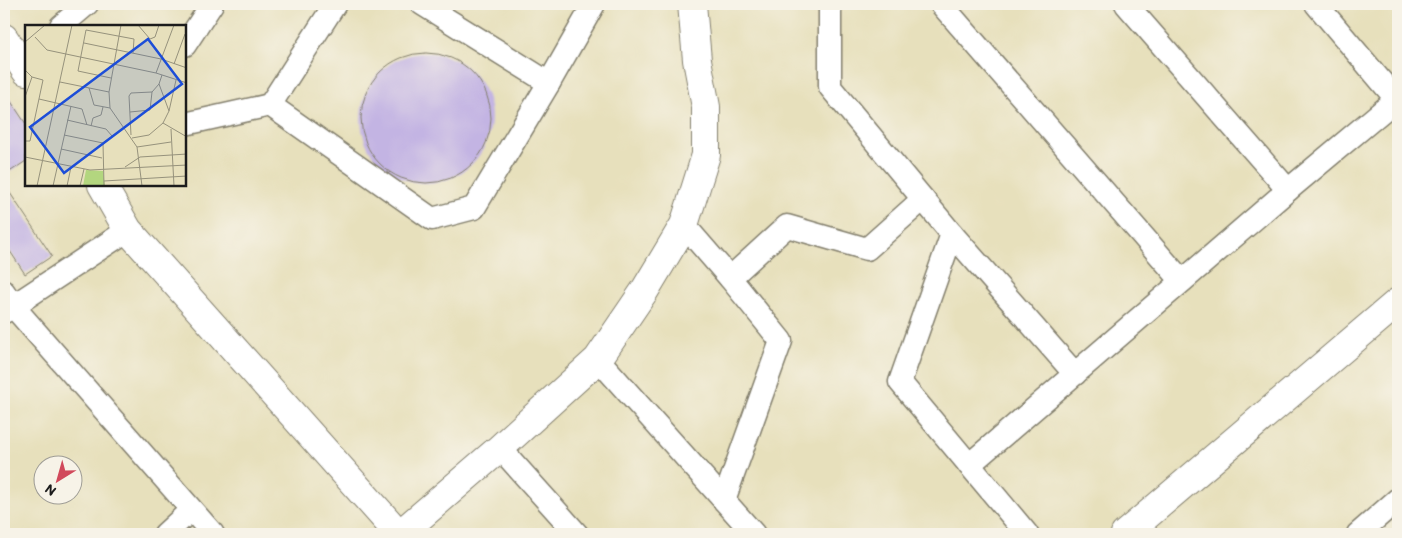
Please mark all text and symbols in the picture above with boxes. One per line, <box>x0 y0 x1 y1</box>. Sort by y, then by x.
inset map <box>25 25 186 186</box>
north arrow <box>32 456 82 506</box>
text: N <box>42 480 59 500</box>

